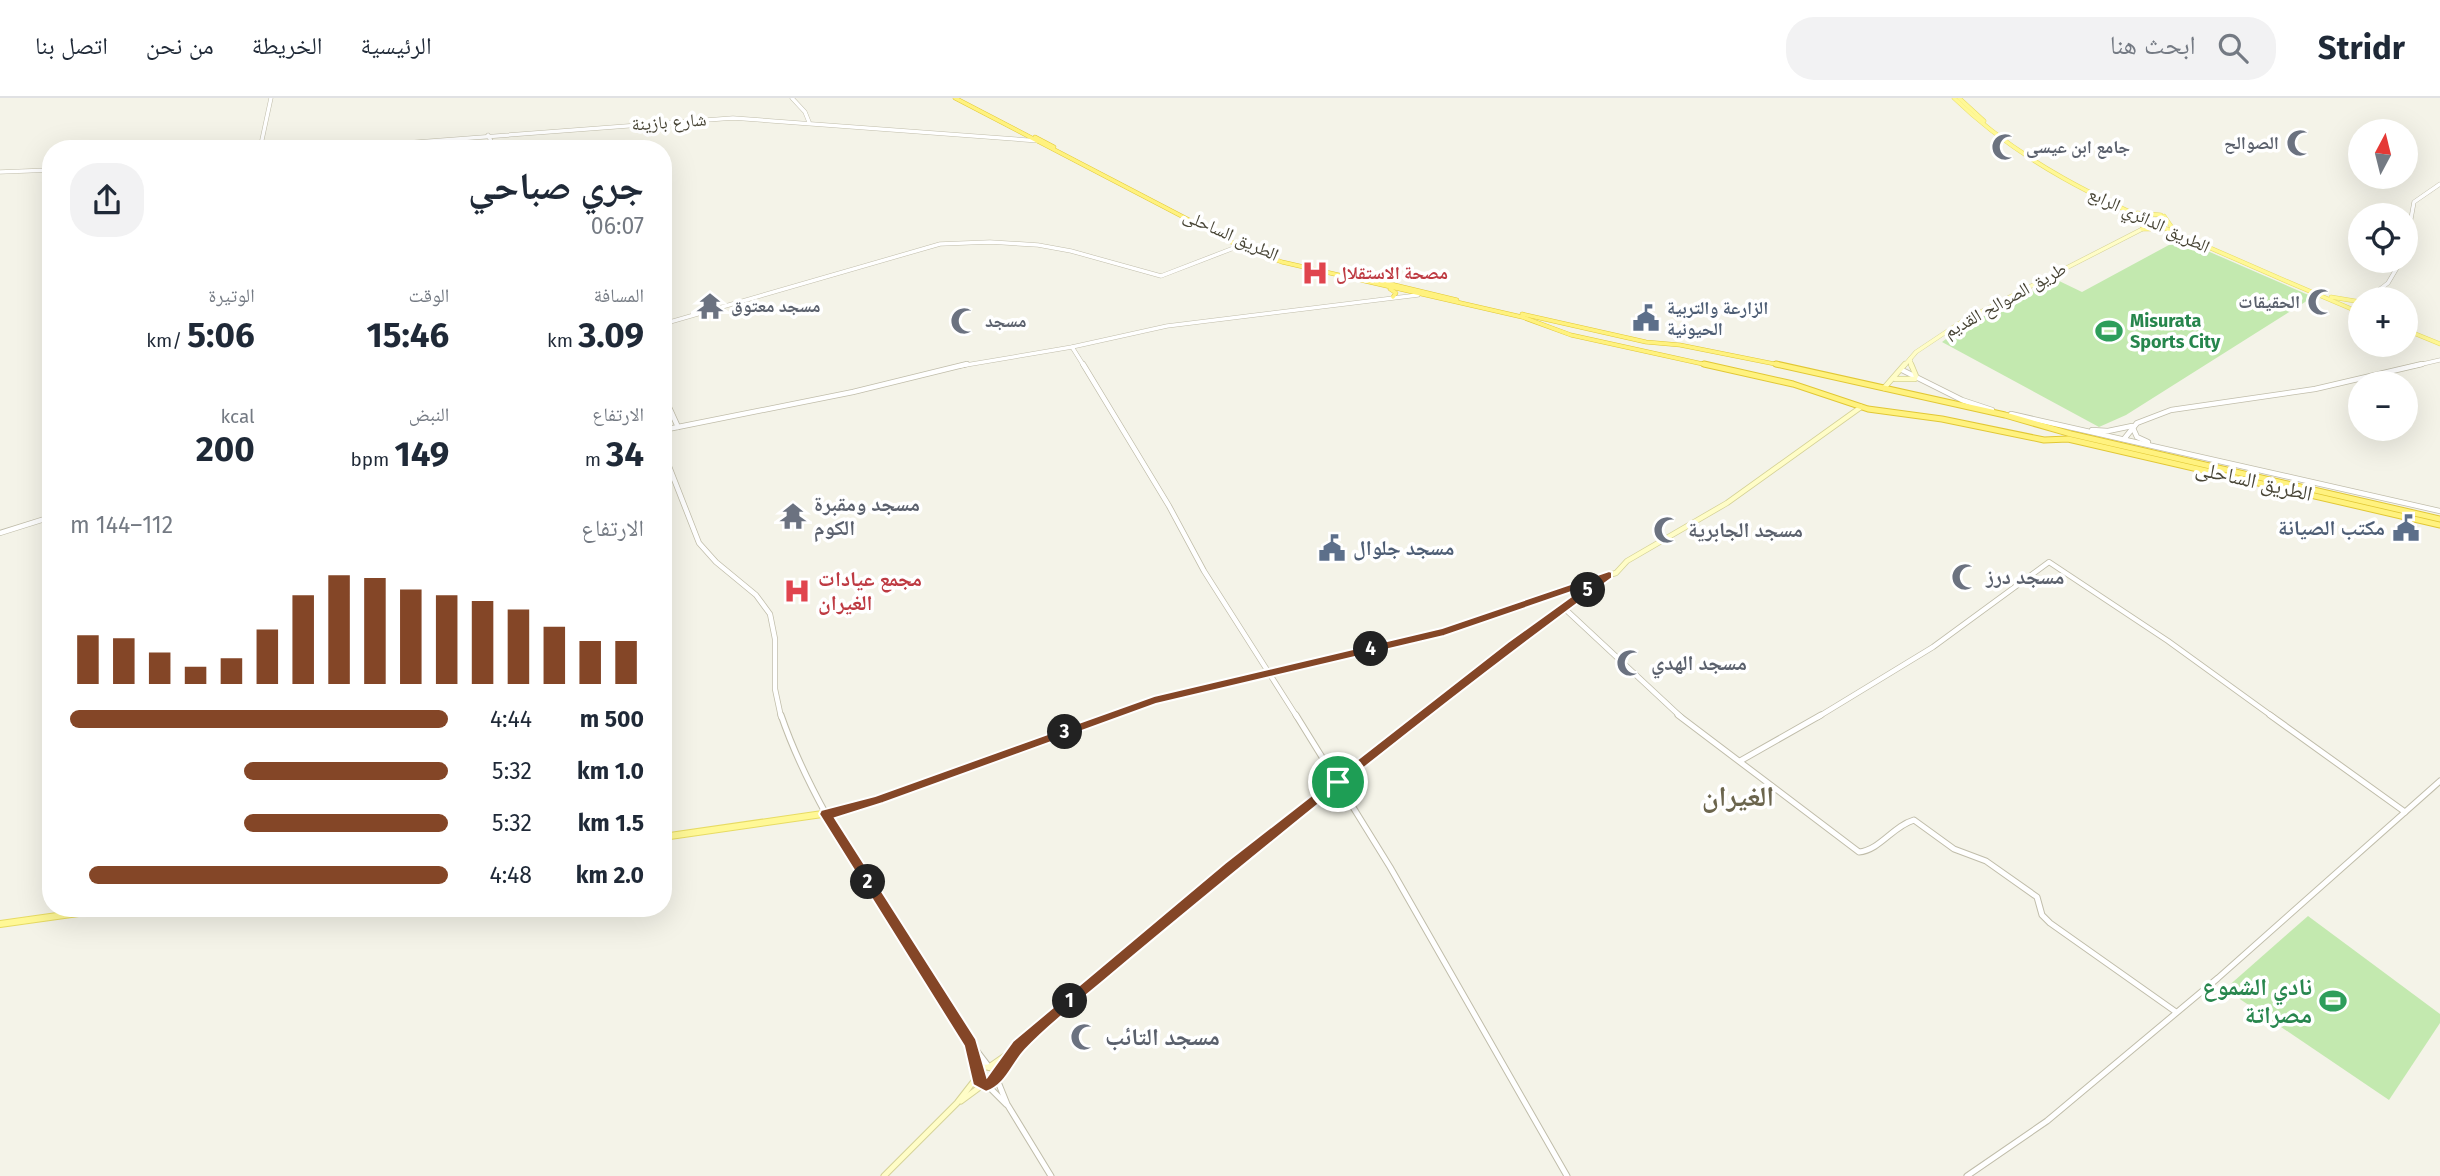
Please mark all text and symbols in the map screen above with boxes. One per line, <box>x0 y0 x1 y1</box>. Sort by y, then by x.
search box <box>1786 17 2276 80</box>
text: Stridr <box>2318 28 2405 68</box>
icon: search <box>2214 29 2252 67</box>
text: ابحث هنا <box>2110 30 2196 61</box>
text: اتصل بنا <box>35 32 108 60</box>
text: من نحن <box>146 32 214 60</box>
text: الخريطة <box>252 32 322 60</box>
text: الرئيسية <box>360 32 432 60</box>
street label: شارع بازينة <box>631 108 707 136</box>
north arrow <box>2348 119 2418 189</box>
map controls <box>2348 119 2418 441</box>
mosque icon: الصوالح <box>2285 128 2315 158</box>
mosque icon: جامع ابن عيسى <box>1990 132 2020 162</box>
place label: الصوالح <box>2224 132 2279 155</box>
place label: جامع ابن عيسى <box>2026 136 2130 159</box>
button: share <box>70 163 144 237</box>
text: جري صباحي <box>468 163 644 209</box>
street label: الطريق الدائري الرابع <box>2083 182 2213 261</box>
button: locate <box>2348 203 2418 273</box>
street label: الطريق الساحلى <box>1180 204 1282 266</box>
text: 06:07 <box>591 212 644 240</box>
street label: طريق الصوالح القديم <box>1940 257 2070 344</box>
hospital icon: مصحة الاستقلال <box>1300 258 1330 288</box>
place label: مصحة الاستقلال <box>1336 262 1448 284</box>
text: الوتيرة <box>208 284 255 307</box>
text: الوقت <box>408 284 449 307</box>
text: المسافة <box>594 284 644 307</box>
mosque icon: الحقيقات <box>2306 287 2336 317</box>
button: + <box>2348 287 2418 357</box>
temple icon: مسجد معتوق <box>695 291 725 321</box>
place label: الحقيقات <box>2238 291 2300 313</box>
place label: مسجد معتوق <box>731 295 820 317</box>
place label: الزارعة والتربية الحيونية <box>1667 297 1768 340</box>
public building icon: الزارعة والتربية الحيونية <box>1631 303 1661 333</box>
mosque icon: مسجد <box>949 306 979 336</box>
place label: مسجد <box>985 310 1027 332</box>
place label: Misurata Sports City <box>2130 310 2221 353</box>
text: 5:06 <box>187 314 255 356</box>
text: 15:46 <box>367 314 449 356</box>
text: 3.09 <box>578 314 644 356</box>
sports icon: Misurata Sports City <box>2094 316 2124 346</box>
text: /km <box>146 329 187 352</box>
text: km <box>547 329 578 352</box>
button: − <box>2348 371 2418 441</box>
text: النبض <box>409 403 449 426</box>
text: الارتفاع <box>592 403 644 426</box>
text: kcal <box>221 405 255 428</box>
text: 200 <box>196 428 255 470</box>
text: 149 <box>394 433 449 475</box>
text: 34 <box>606 433 644 475</box>
text: bpm <box>351 448 394 471</box>
text: m <box>585 448 606 471</box>
street label: الطريق الساحلى <box>2193 455 2315 507</box>
place label: مسجد ومقبرة الكوم <box>814 491 920 542</box>
temple icon: مسجد ومقبرة الكوم <box>778 501 808 531</box>
text: 112–144 m <box>70 511 173 539</box>
public building icon: مكتب الصيانة <box>2391 513 2421 543</box>
text: الارتفاع <box>581 514 644 542</box>
mosque icon: مسجد الجابرية <box>1652 515 1682 545</box>
place label: مكتب الصيانة <box>2278 515 2385 541</box>
place label: مسجد الجابرية <box>1688 517 1803 543</box>
public building icon: مسجد جلوال <box>1317 533 1347 563</box>
place label: مسجد جلوال <box>1353 535 1454 561</box>
mosque icon: مسجد درز <box>1950 562 1980 592</box>
place label: مسجد درز <box>1985 564 2065 590</box>
place label: مجمع عيادات الغيران <box>818 566 922 616</box>
pin: 5 <box>1570 573 1606 608</box>
hospital icon: مجمع عيادات الغيران <box>782 576 812 606</box>
text: 5 <box>1582 578 1593 601</box>
pin: 4 <box>1354 632 1388 666</box>
text: 4 <box>1365 637 1376 660</box>
mosque icon: مسجد الهدي <box>1615 648 1645 678</box>
place label: مسجد الهدي <box>1651 650 1747 679</box>
text: 4:44 <box>490 705 532 733</box>
text: 500 m <box>580 705 644 733</box>
pin: 3 <box>1048 714 1082 750</box>
text: 3 <box>1060 720 1069 743</box>
pin <box>1308 752 1368 812</box>
text: 5:32 <box>492 757 532 785</box>
text: 1.0 km <box>577 757 644 785</box>
icon: arrive <box>1319 763 1357 801</box>
district label: الغيران <box>1702 780 1774 813</box>
text: 5:32 <box>492 809 532 837</box>
text: 1.5 km <box>578 809 644 837</box>
text: 4:48 <box>489 861 532 889</box>
text: 2.0 km <box>576 861 644 889</box>
pin: 2 <box>850 864 886 900</box>
text: 2 <box>863 870 872 893</box>
place label: نادي الشموع مصراتة <box>2202 973 2312 1029</box>
pin: 1 <box>1052 984 1088 1018</box>
sports icon: نادي الشموع مصراتة <box>2318 986 2348 1016</box>
text: 1 <box>1065 989 1074 1012</box>
mosque icon: مسجد التائب <box>1069 1022 1099 1052</box>
place label: مسجد التائب <box>1105 1023 1220 1051</box>

